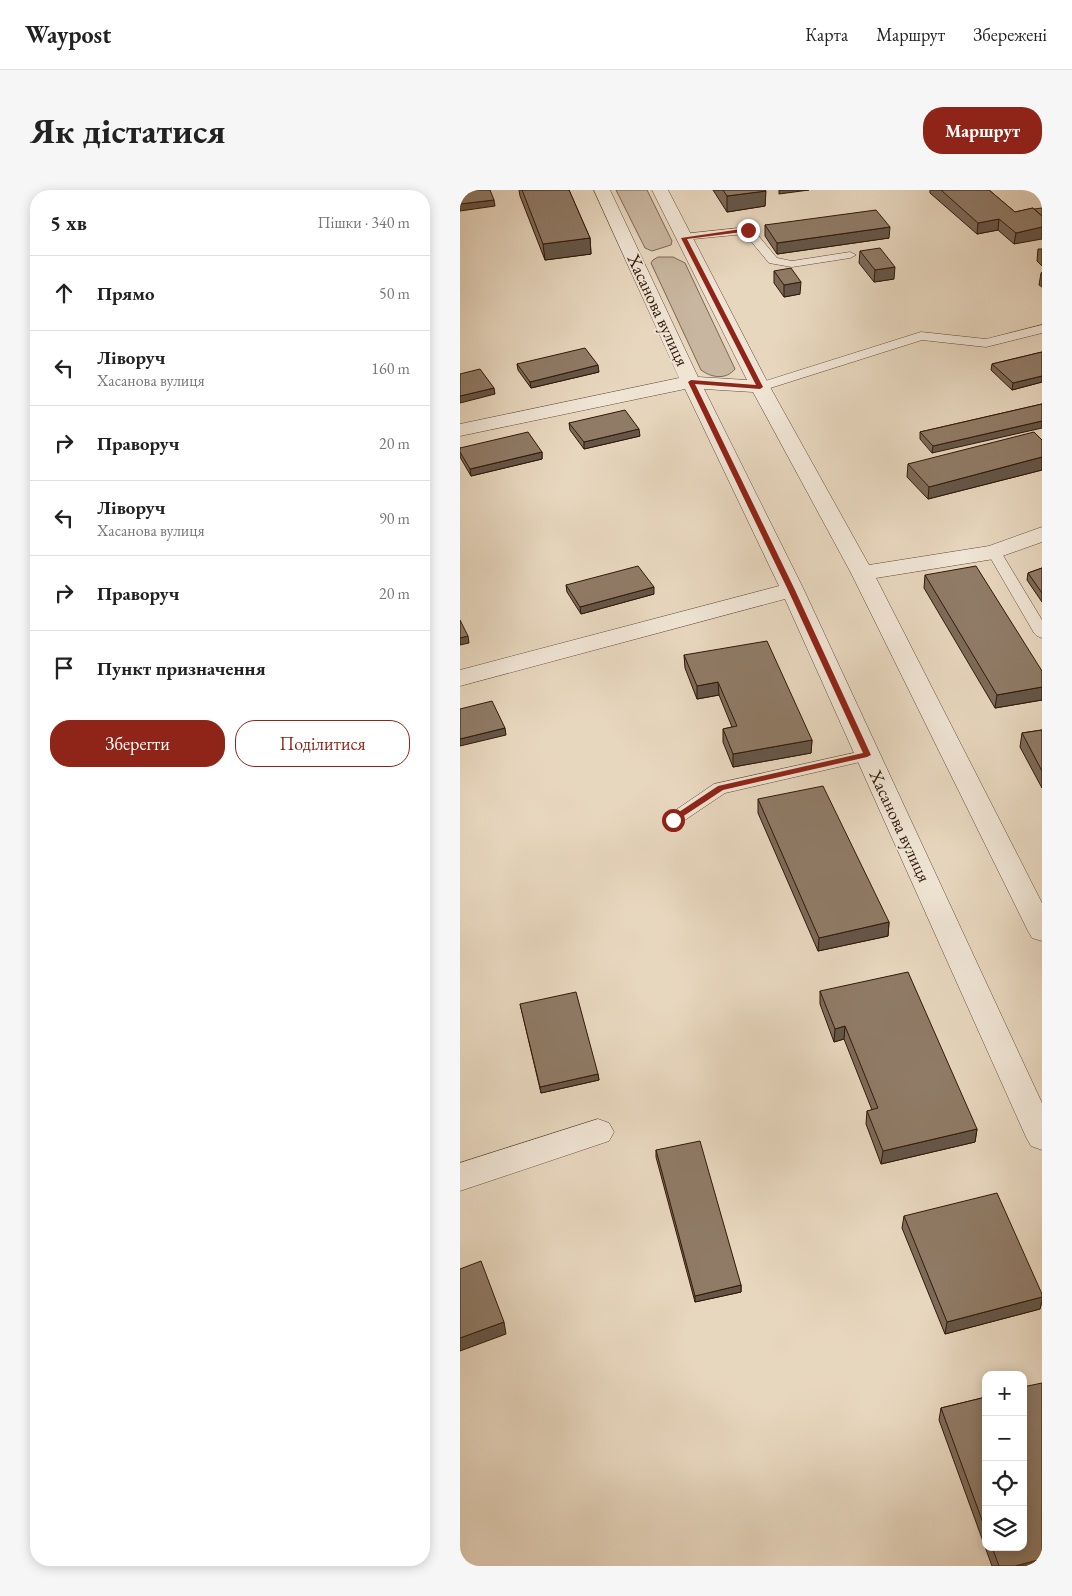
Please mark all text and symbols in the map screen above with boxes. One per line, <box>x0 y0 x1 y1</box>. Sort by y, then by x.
text: Waypost <box>25 19 111 50</box>
text: Карта <box>805 23 848 46</box>
text: Маршрут <box>876 23 945 46</box>
text: Збережені <box>973 23 1047 46</box>
button: Маршрут <box>923 107 1042 154</box>
text: Як дістатися <box>30 108 225 153</box>
text: 5 хв <box>50 209 87 236</box>
text: Пішки · 340 m <box>317 212 410 233</box>
route end <box>737 219 760 242</box>
street label: Хасанова вулиця <box>622 249 694 370</box>
icon: ahead <box>50 279 78 307</box>
text: Прямо <box>97 281 155 306</box>
text: 50 m <box>379 283 410 304</box>
text: Ліворуч <box>97 345 165 370</box>
icon: left <box>50 354 78 382</box>
text: 160 m <box>371 358 410 379</box>
text: Хасанова вулиця <box>97 370 205 391</box>
icon: right <box>50 429 78 457</box>
text: Праворуч <box>97 431 179 456</box>
text: 20 m <box>379 433 410 454</box>
text: Ліворуч <box>97 495 165 520</box>
icon: left <box>50 504 78 532</box>
text: 90 m <box>379 508 410 529</box>
text: Хасанова вулиця <box>97 520 205 541</box>
icon: right <box>50 579 78 607</box>
text: Праворуч <box>97 581 179 606</box>
text: 20 m <box>379 583 410 604</box>
icon: arrive <box>50 654 78 682</box>
text: Пункт призначення <box>97 656 266 681</box>
button: Зберегти <box>50 720 225 767</box>
button: Поділитися <box>235 720 410 767</box>
street label: Хасанова вулиця <box>864 765 936 886</box>
route start <box>662 809 685 832</box>
map controls <box>982 1371 1027 1551</box>
button: + <box>982 1371 1027 1416</box>
button: − <box>982 1416 1027 1461</box>
button: locate <box>982 1461 1027 1506</box>
button: layers <box>982 1506 1027 1551</box>

